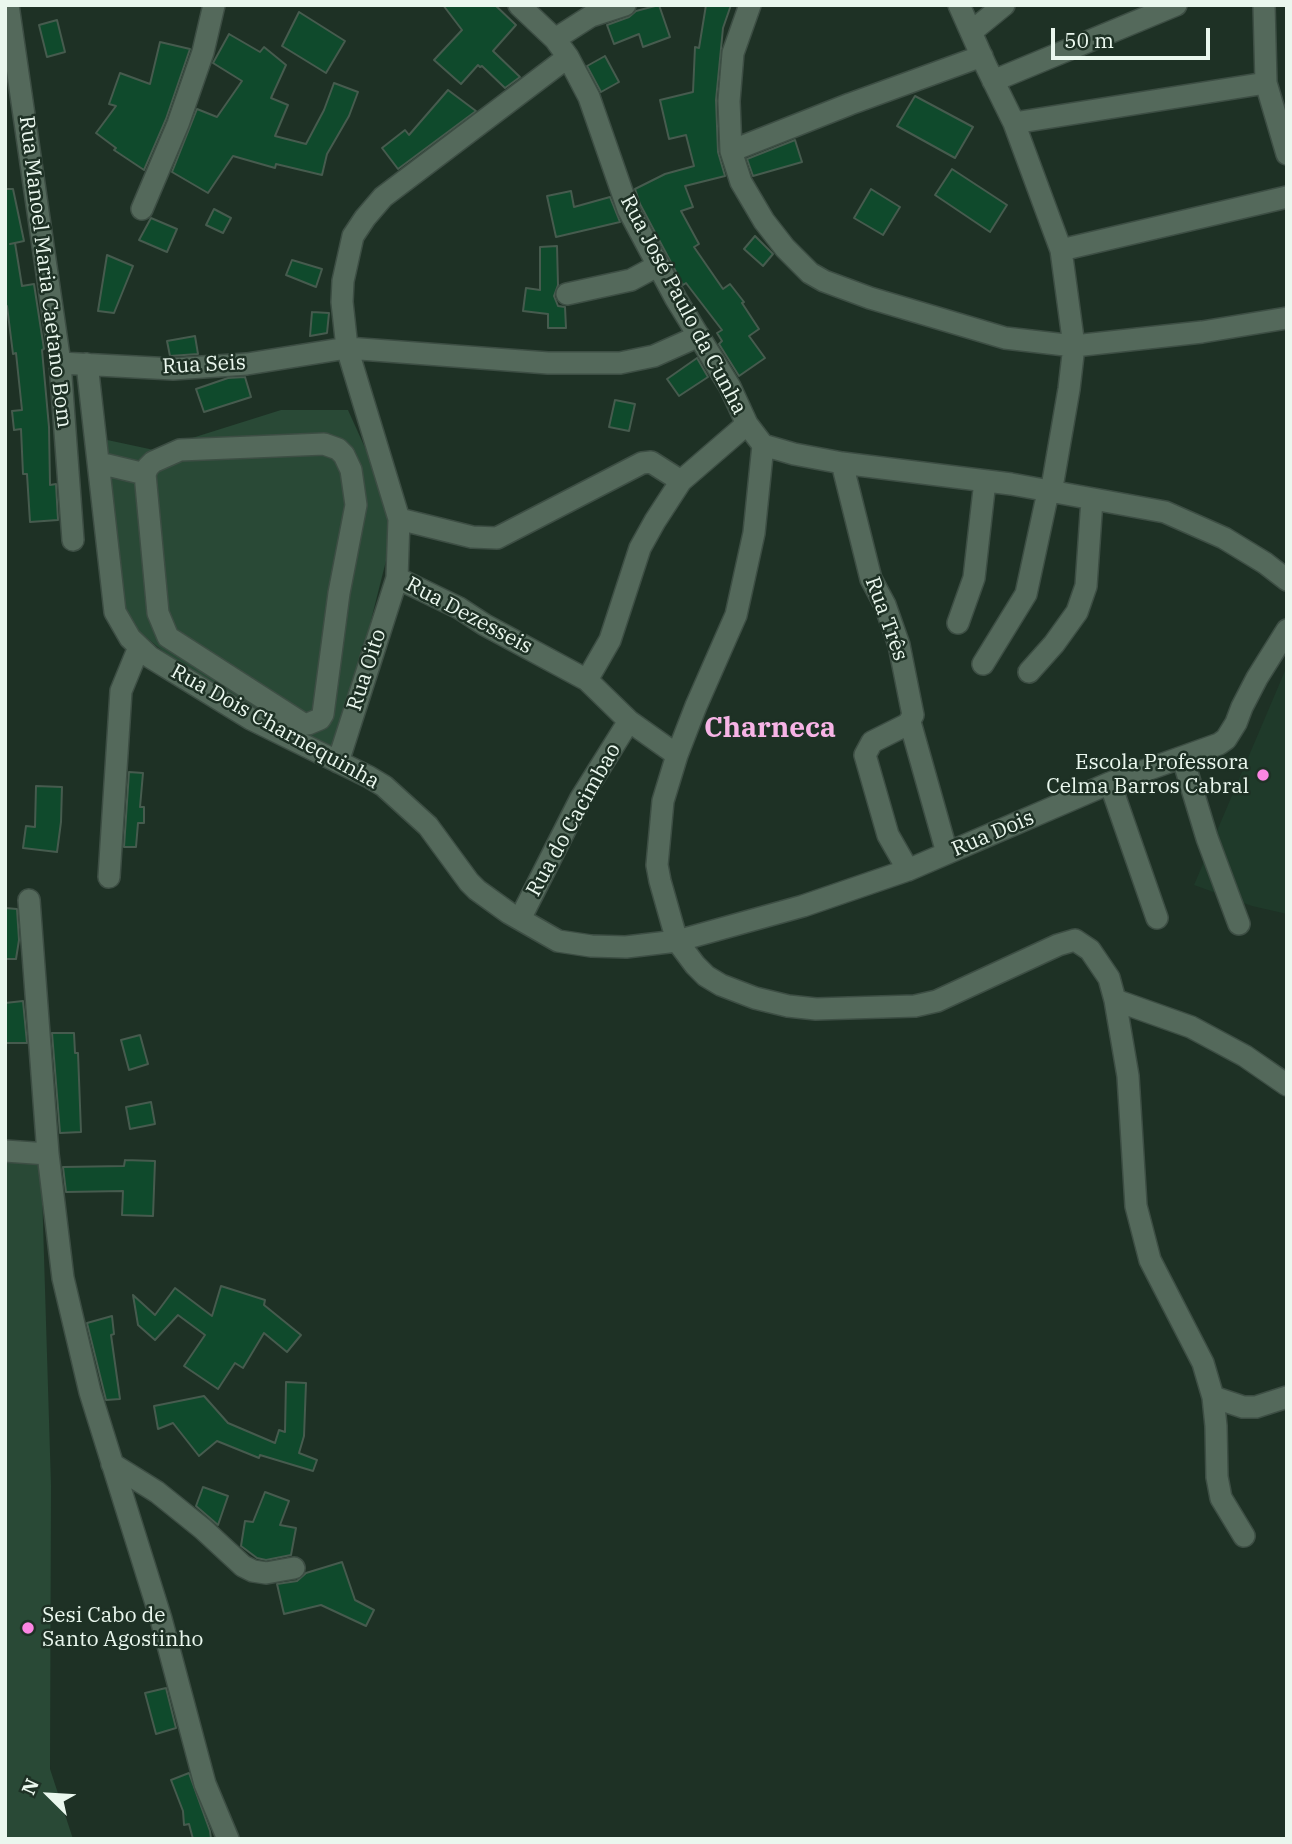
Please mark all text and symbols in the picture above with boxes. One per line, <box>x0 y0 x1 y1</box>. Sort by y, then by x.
scale bar <box>1054 14 1213 58</box>
text: 50 m <box>1064 26 1114 54</box>
street label: Rua Manoel Maria Caetano Bom <box>13 115 77 429</box>
street label: Rua José Paulo da Cunha <box>614 191 752 419</box>
street label: Rua Seis <box>161 350 247 380</box>
street label: Rua Dezesseis <box>401 572 537 660</box>
street label: Rua Três <box>859 574 913 664</box>
street label: Rua Oito <box>342 626 392 714</box>
street label: Rua Dois Charnequinha <box>166 659 384 795</box>
district label: Charneca <box>704 712 836 746</box>
street label: Rua do Cacimbao <box>521 739 627 901</box>
place label: Escola Professora Celma Barros Cabral <box>1046 750 1249 800</box>
marker: Escola Professora Celma Barros Cabral <box>1255 767 1271 783</box>
street label: Rua Dois <box>948 805 1038 863</box>
place label: Sesi Cabo de Santo Agostinho <box>42 1603 203 1653</box>
marker: Sesi Cabo de Santo Agostinho <box>20 1620 36 1636</box>
north arrow <box>14 1760 84 1830</box>
text: N <box>16 1775 44 1798</box>

